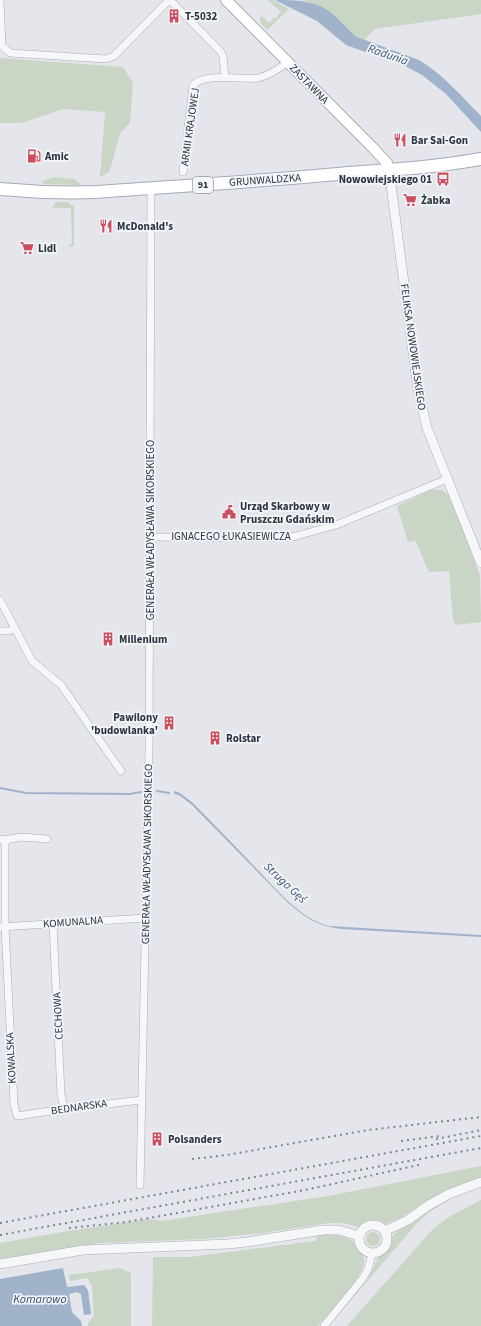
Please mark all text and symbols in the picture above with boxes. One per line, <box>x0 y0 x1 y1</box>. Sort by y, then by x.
building icon: T-5032 <box>166 8 182 24</box>
place label: T-5032 <box>185 9 217 24</box>
water label: Radunia <box>366 40 411 70</box>
street label: ZASTAWNA <box>286 61 332 107</box>
street label: ARMII KRAJOWEJ <box>177 87 203 167</box>
restaurant icon: Bar Sai-Gon <box>392 132 408 148</box>
place label: Bar Sai-Gon <box>411 133 468 148</box>
fuel station icon: Amic <box>26 148 42 164</box>
place label: Amic <box>44 149 69 164</box>
street label: GRUNWALDZKA <box>229 170 301 190</box>
bus stop icon: Nowowiejskiego 01 <box>435 171 451 187</box>
place label: Nowowiejskiego 01 <box>339 172 432 187</box>
road number: 91 <box>193 177 213 193</box>
supermarket icon: Żabka <box>402 192 418 208</box>
place label: Żabka <box>421 193 451 208</box>
restaurant icon: McDonald's <box>98 218 114 234</box>
place label: McDonald's <box>117 219 173 234</box>
supermarket icon: Lidl <box>19 240 35 256</box>
place label: Lidl <box>38 241 57 256</box>
street label: FELIKSA NOWOWIEJSKIEGO <box>397 283 429 411</box>
street label: GENERAŁA WŁADYSŁAWA SIKORSKIEGO <box>143 440 158 620</box>
place label: Urząd Skarbowy w Pruszczu Gdańskim <box>240 499 334 527</box>
public building icon: Urząd Skarbowy w Pruszczu Gdańskim <box>221 504 237 520</box>
street label: IGNACEGO ŁUKASIEWICZA <box>171 529 291 544</box>
building icon: Millenium <box>100 631 116 647</box>
place label: Millenium <box>119 632 167 647</box>
place label: Pawilony 'budowlanka' <box>91 710 158 738</box>
building icon: Pawilony 'budowlanka' <box>161 715 177 731</box>
building icon: Rolstar <box>207 730 223 746</box>
place label: Rolstar <box>226 731 261 746</box>
street label: GENERAŁA WŁADYSŁAWA SIKORSKIEGO <box>138 764 156 944</box>
water label: Struga Gęś <box>260 859 311 908</box>
street label: KOMUNALNA <box>43 912 104 932</box>
street label: CECHOWA <box>49 992 67 1040</box>
street label: KOWALSKA <box>2 1032 20 1084</box>
street label: BEDNARSKA <box>50 1096 108 1118</box>
building icon: Polsanders <box>149 1131 165 1147</box>
place label: Polsanders <box>168 1132 222 1147</box>
water label: Komarowo <box>13 1291 67 1308</box>

